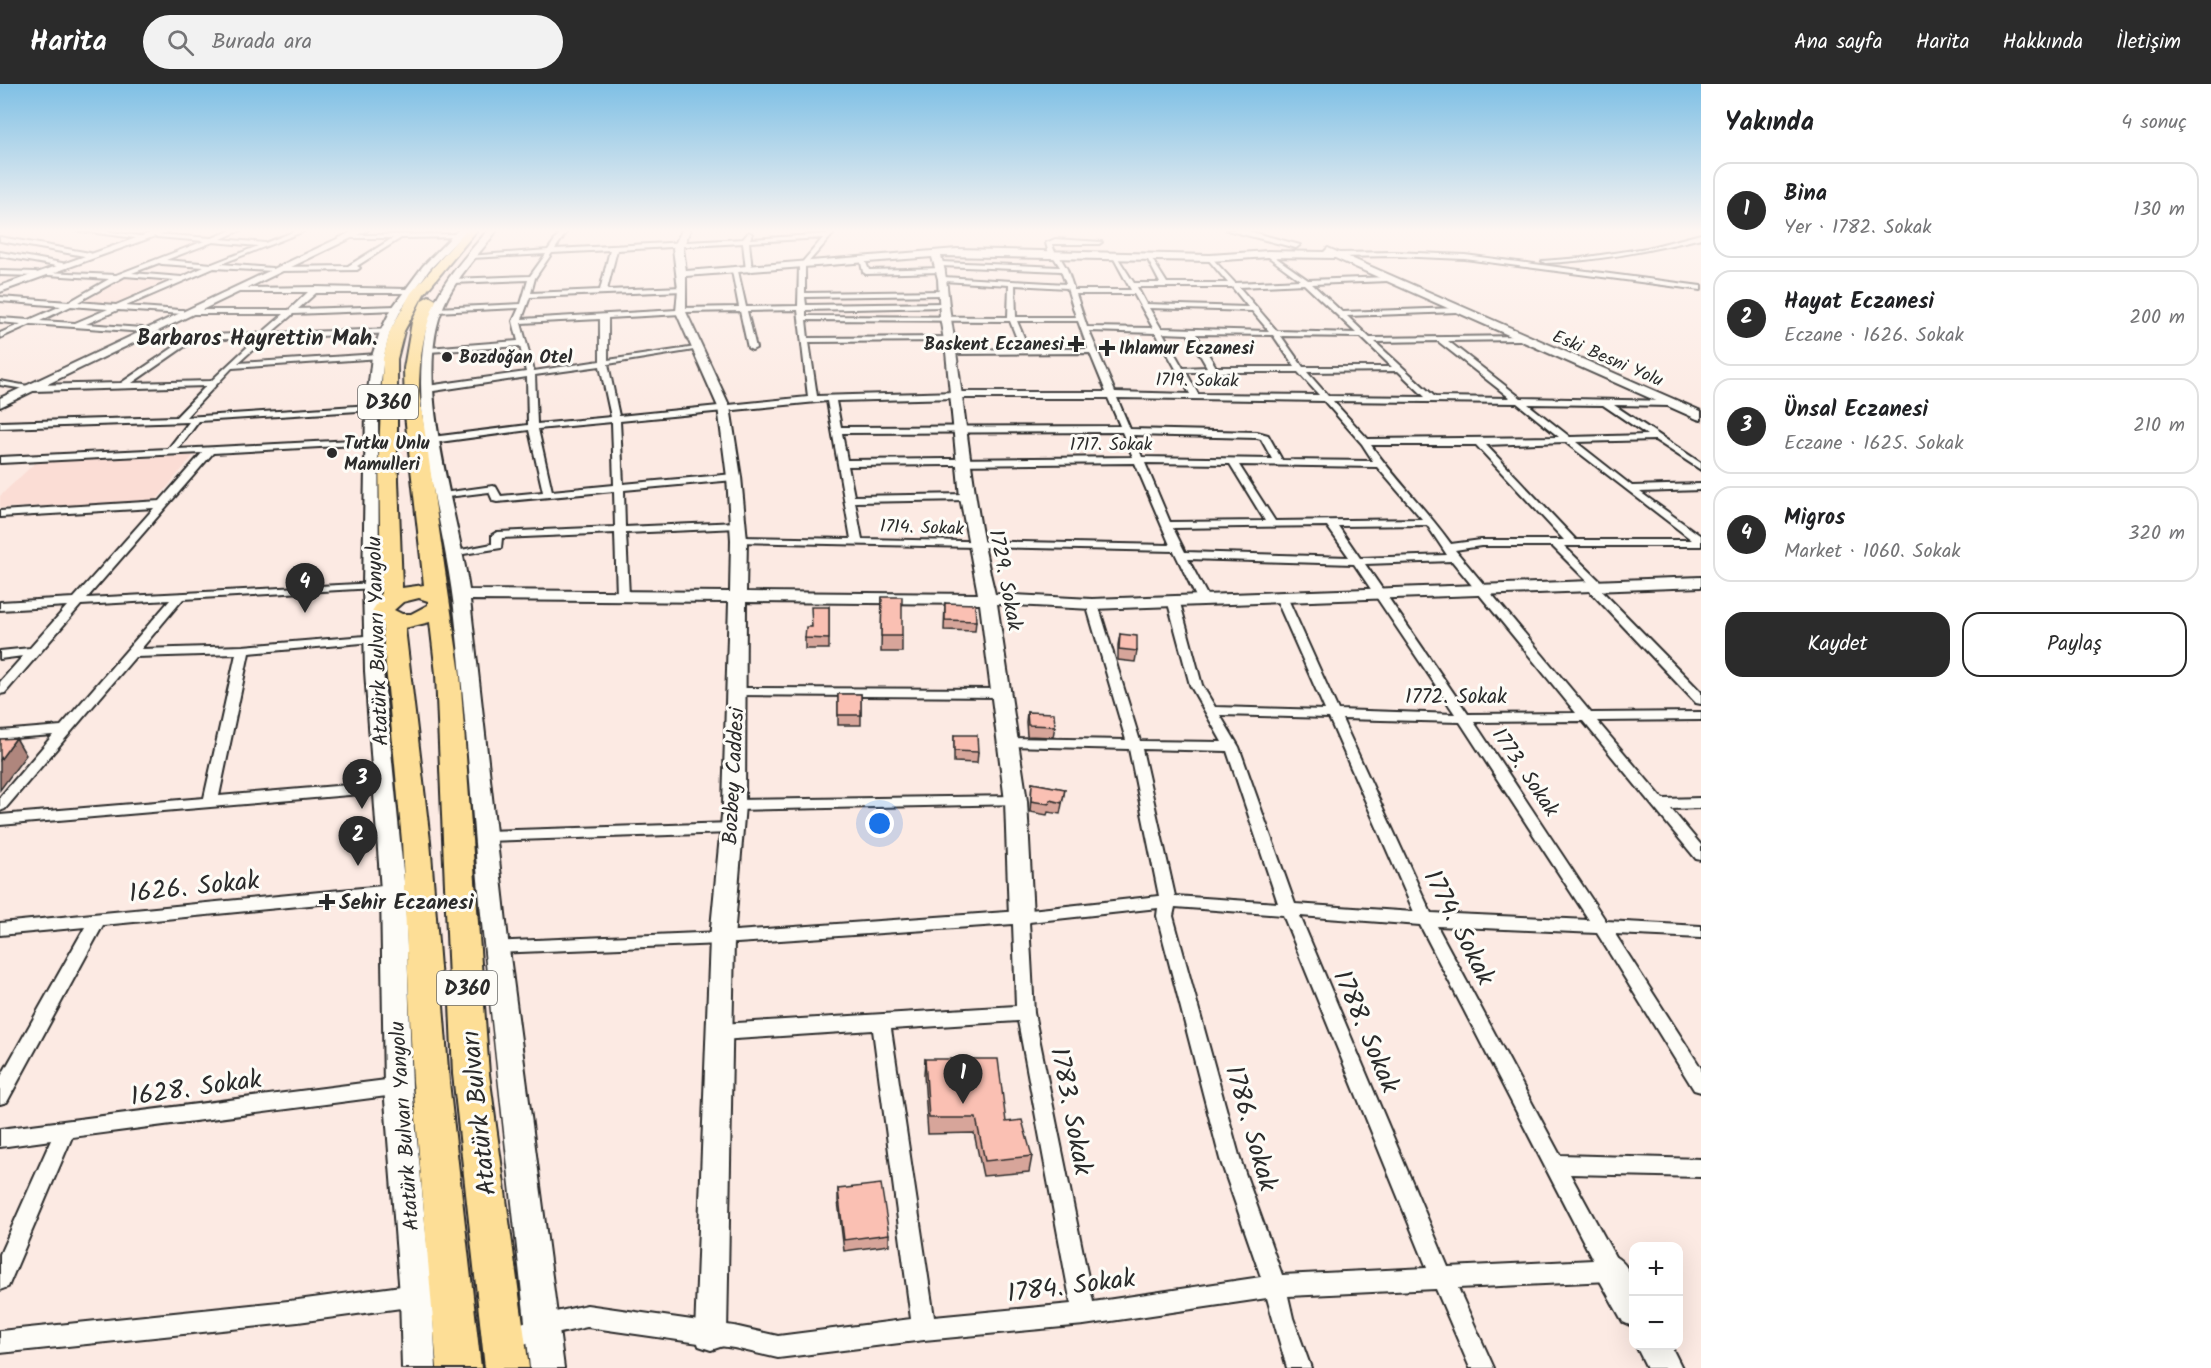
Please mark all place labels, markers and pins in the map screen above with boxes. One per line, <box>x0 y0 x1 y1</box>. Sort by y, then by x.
place label: Baskent Eczanesi <box>924 331 1064 360</box>
place label: Ihlamur Eczanesi <box>1119 335 1254 364</box>
marker: Baskent Eczanesi <box>1069 337 1083 351</box>
marker: Ihlamur Eczanesi <box>1100 341 1114 355</box>
place label: Bozdoğan Otel <box>459 344 573 373</box>
marker: Bozdoğan Otel <box>440 350 454 364</box>
place label: Tutku Unlu Mamulleri <box>344 430 430 480</box>
marker: Tutku Unlu Mamulleri <box>325 446 339 460</box>
pin: 4 <box>286 564 324 613</box>
pin: 3 <box>342 760 382 809</box>
pin: 2 <box>338 816 378 866</box>
place label: Sehir Eczanesi <box>339 887 474 920</box>
marker: Sehir Eczanesi <box>320 895 334 909</box>
pin: 1 <box>944 1054 982 1104</box>

